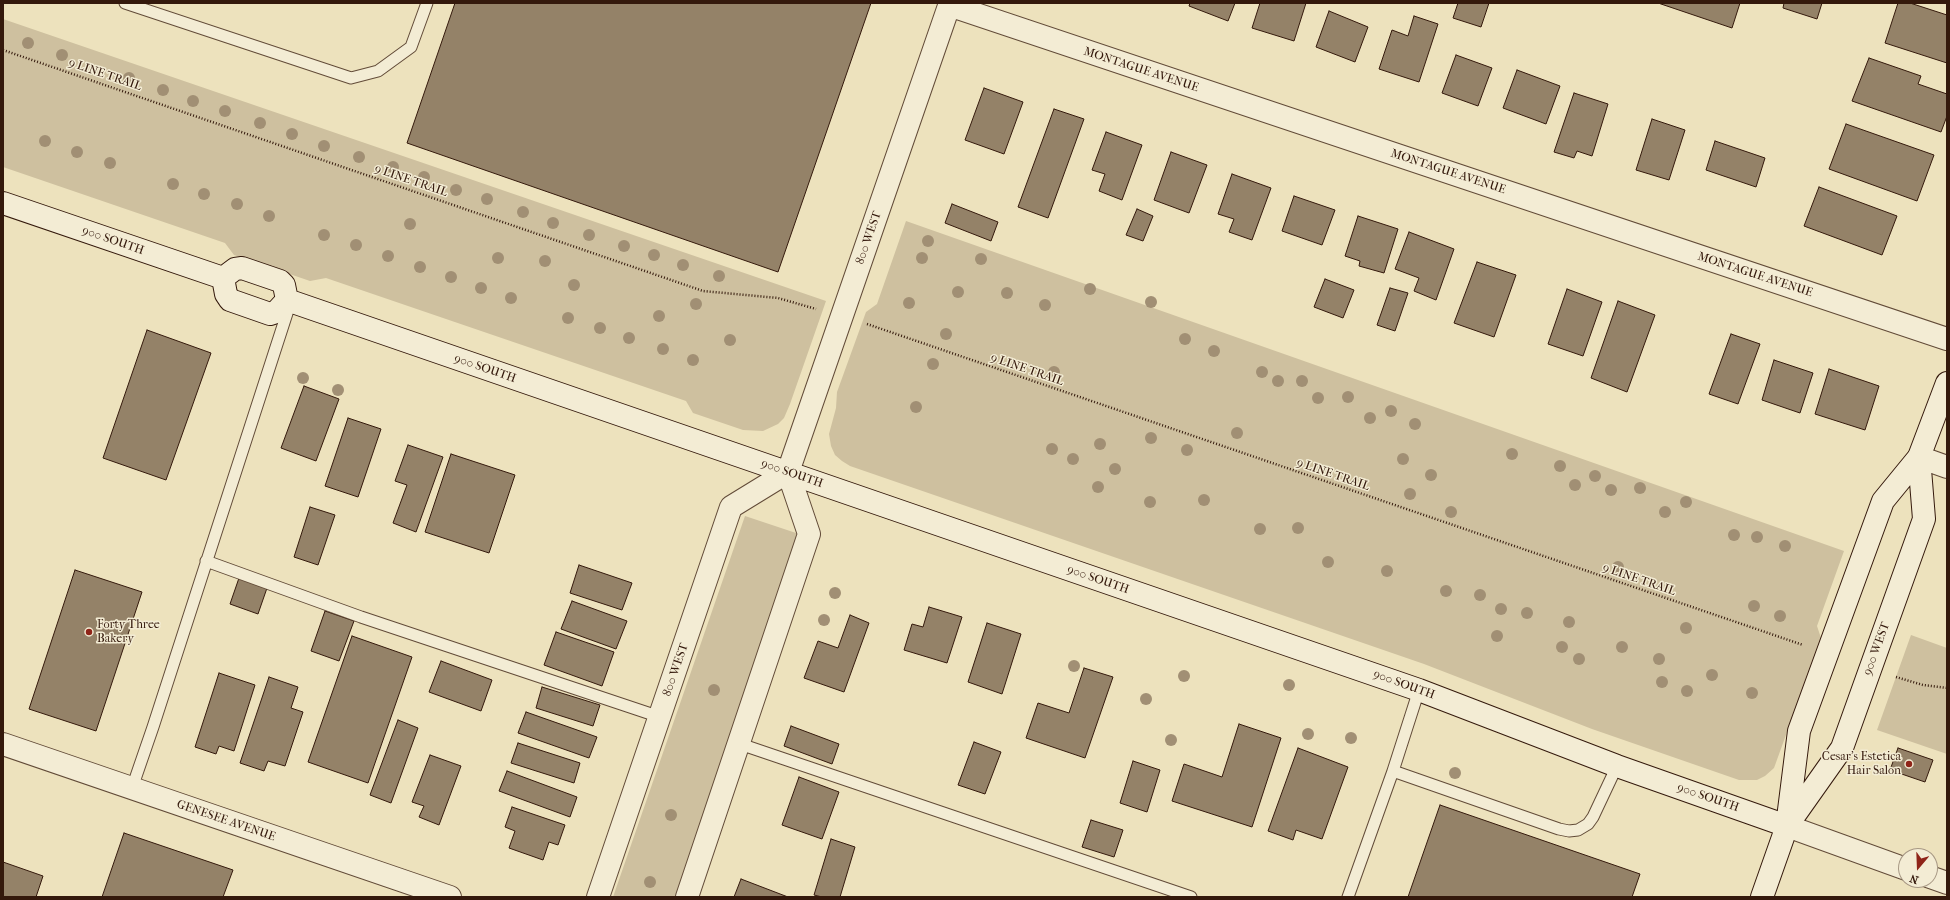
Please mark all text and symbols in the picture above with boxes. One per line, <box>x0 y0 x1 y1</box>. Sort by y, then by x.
street label: MONTAGUE AVENUE <box>1082 45 1200 95</box>
street label: 9 LINE TRAIL <box>67 56 143 94</box>
street label: MONTAGUE AVENUE <box>1389 147 1507 197</box>
street label: 9 LINE TRAIL <box>373 162 449 200</box>
street label: 800 WEST <box>853 210 885 266</box>
street label: 900 SOUTH <box>80 224 146 258</box>
street label: MONTAGUE AVENUE <box>1696 250 1814 300</box>
street label: 9 LINE TRAIL <box>989 351 1065 389</box>
street label: 900 SOUTH <box>452 352 518 386</box>
street label: 9 LINE TRAIL <box>1295 456 1371 494</box>
street label: 900 SOUTH <box>759 457 825 491</box>
street label: 9 LINE TRAIL <box>1601 561 1677 599</box>
street label: 900 SOUTH <box>1065 563 1131 597</box>
place label: Forty Three Bakery <box>97 618 160 646</box>
street label: 900 WEST <box>1861 620 1893 678</box>
marker: Forty Three Bakery <box>84 627 94 637</box>
street label: 800 WEST <box>660 642 692 698</box>
street label: 900 SOUTH <box>1371 667 1437 703</box>
place label: Cesar's Estetica Hair Salon <box>1822 750 1901 778</box>
marker: Cesar's Estetica Hair Salon <box>1904 759 1914 769</box>
street label: 900 SOUTH <box>1675 781 1741 815</box>
street label: GENESEE AVENUE <box>175 797 277 845</box>
north arrow <box>1898 848 1938 888</box>
text: N <box>1908 871 1920 886</box>

